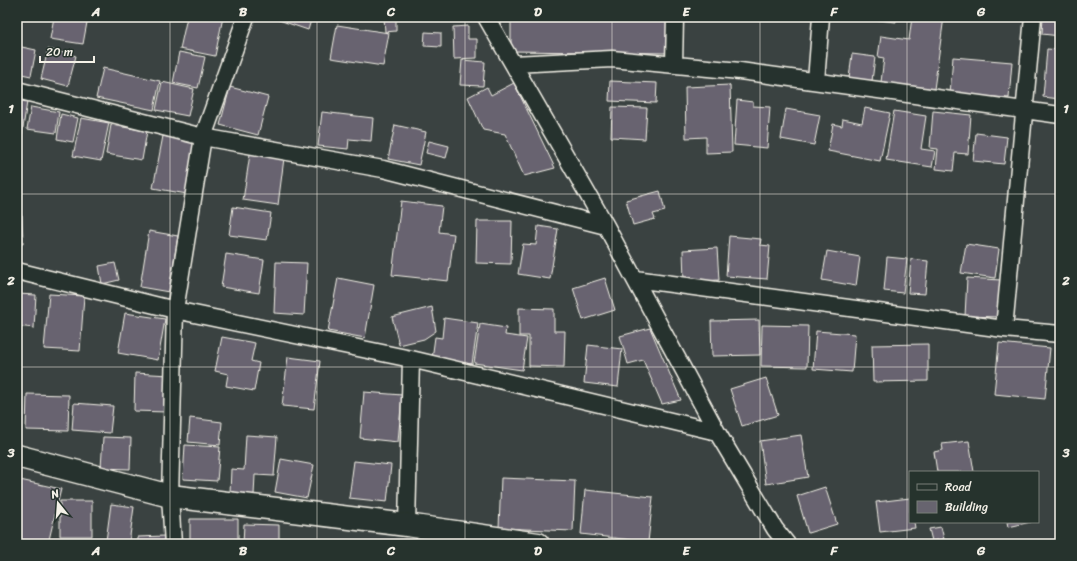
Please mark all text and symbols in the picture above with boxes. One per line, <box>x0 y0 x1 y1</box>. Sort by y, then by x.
text: A <box>91 0 100 23</box>
text: B <box>239 0 248 23</box>
text: C <box>386 0 396 23</box>
text: D <box>534 0 542 23</box>
text: E <box>682 0 691 23</box>
text: F <box>829 0 838 23</box>
text: G <box>976 0 986 23</box>
scale bar <box>40 38 94 64</box>
text: 20 m <box>46 41 73 63</box>
text: 1 <box>8 97 14 120</box>
text: 1 <box>1063 97 1069 120</box>
text: 2 <box>6 269 15 292</box>
text: 2 <box>1061 269 1070 292</box>
text: 3 <box>6 441 15 464</box>
text: 3 <box>1061 441 1070 464</box>
legend <box>909 471 1039 523</box>
text: Road <box>945 476 972 498</box>
north arrow <box>38 483 78 523</box>
text: N <box>48 484 62 504</box>
text: Building <box>945 496 988 518</box>
text: A <box>91 539 100 561</box>
text: B <box>239 539 248 561</box>
text: C <box>386 539 396 561</box>
text: D <box>534 539 542 561</box>
text: E <box>682 539 691 561</box>
text: F <box>829 539 838 561</box>
text: G <box>976 539 986 561</box>

